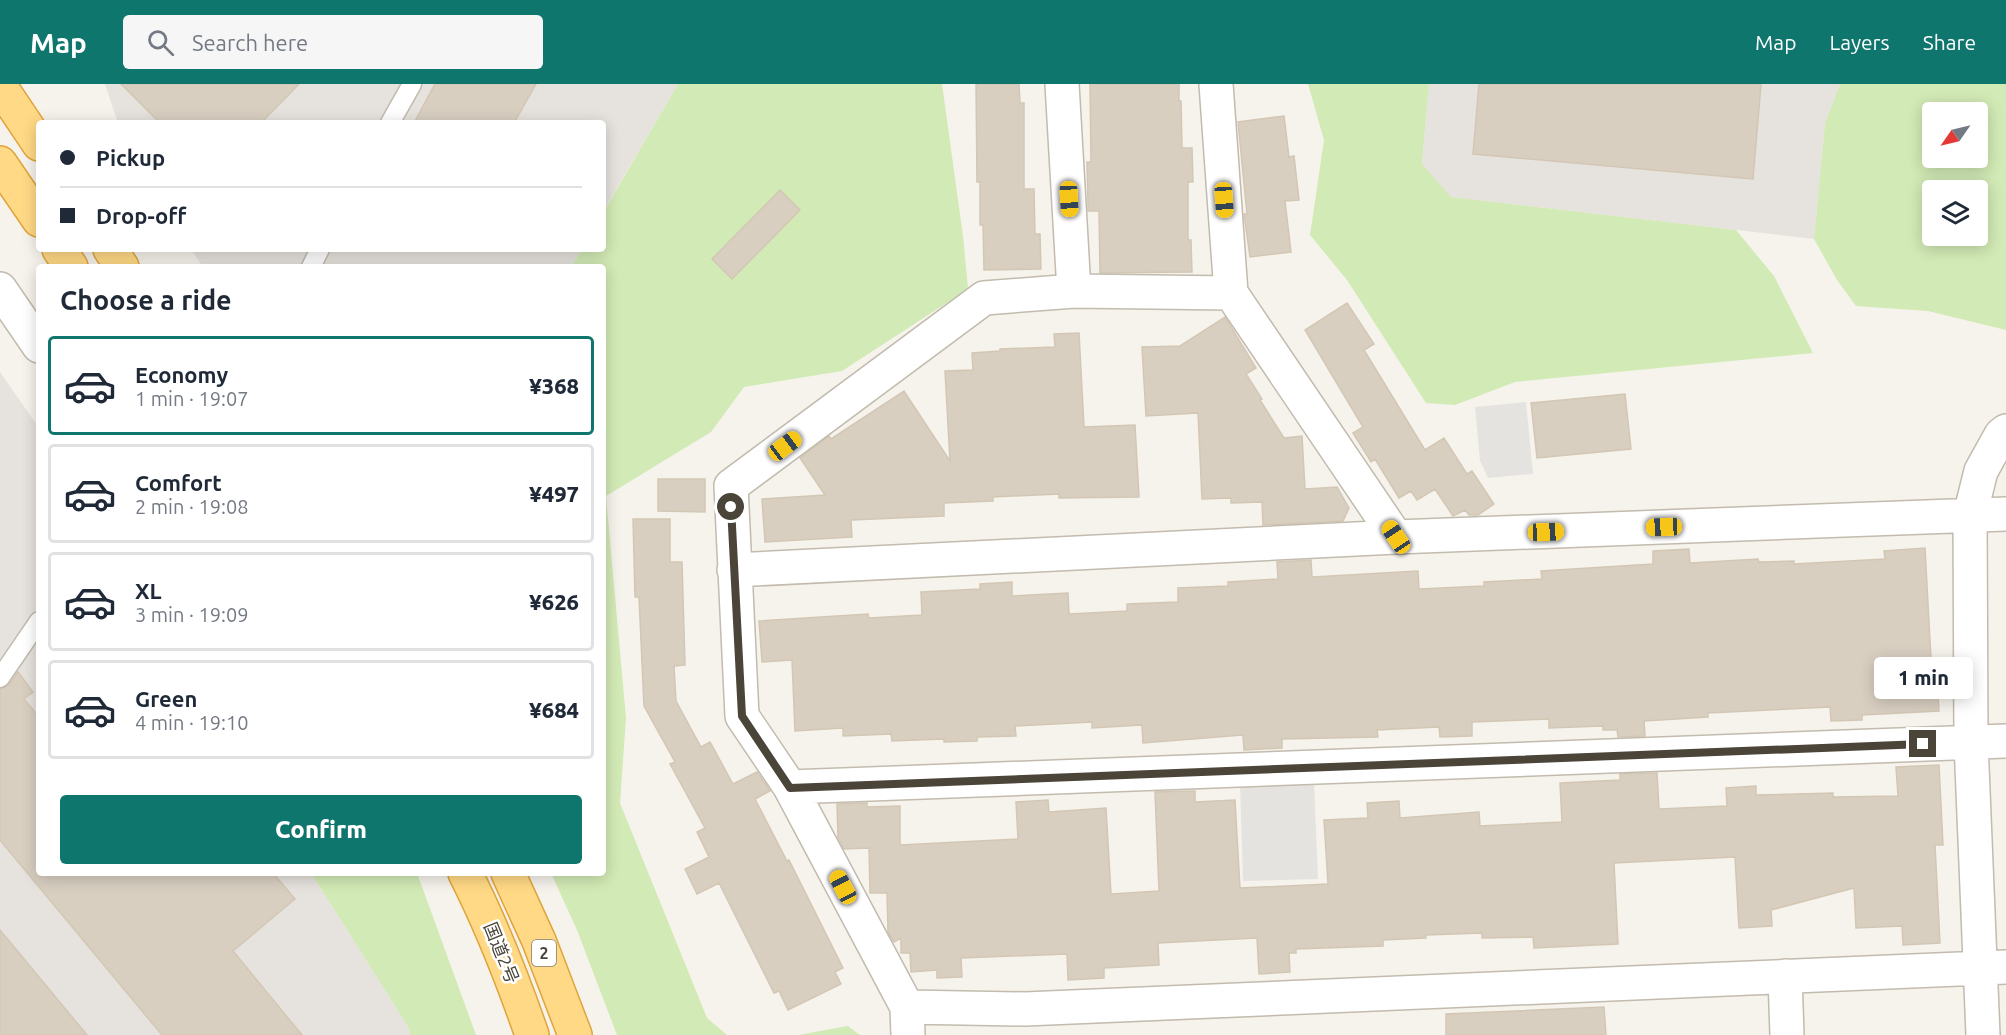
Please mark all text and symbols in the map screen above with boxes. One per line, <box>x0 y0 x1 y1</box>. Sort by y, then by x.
search box <box>123 15 543 69</box>
icon: search <box>144 26 177 59</box>
text: Map <box>30 27 87 58</box>
text: Search here <box>192 30 308 55</box>
text: Map <box>1755 30 1796 54</box>
text: Layers <box>1829 30 1890 54</box>
text: Share <box>1923 30 1976 54</box>
north arrow <box>1922 102 1988 168</box>
map controls <box>1922 102 1988 246</box>
text: Pickup <box>96 145 165 170</box>
button: layers <box>1922 180 1988 246</box>
car <box>1059 181 1079 217</box>
car <box>1214 181 1234 219</box>
text: Drop-off <box>96 203 186 228</box>
text: Choose a ride <box>60 285 232 315</box>
icon: car <box>63 359 117 413</box>
text: Economy <box>135 362 228 387</box>
text: ¥368 <box>529 373 579 398</box>
text: 1 min · 19:07 <box>135 387 249 410</box>
car <box>765 428 805 464</box>
icon: car <box>63 467 117 521</box>
text: Comfort <box>135 470 222 495</box>
text: ¥497 <box>529 481 579 506</box>
route start <box>717 493 744 520</box>
text: 2 min · 19:08 <box>135 495 249 518</box>
car <box>1378 517 1414 557</box>
car <box>1646 517 1682 537</box>
car <box>1528 522 1564 542</box>
icon: car <box>63 575 117 629</box>
text: XL <box>135 578 162 603</box>
text: ¥626 <box>529 589 579 614</box>
text: 3 min · 19:09 <box>135 603 249 626</box>
callout: 1 min <box>1874 657 1972 699</box>
text: 1 min <box>1898 666 1949 689</box>
icon: car <box>63 683 117 737</box>
text: Green <box>135 686 197 711</box>
text: ¥684 <box>529 697 579 722</box>
text: 4 min · 19:10 <box>135 711 249 734</box>
route end <box>1909 730 1936 757</box>
button: Confirm <box>60 795 582 864</box>
car <box>827 867 859 907</box>
street label: 国道2号 <box>481 919 523 986</box>
road number: 2 <box>532 940 556 966</box>

